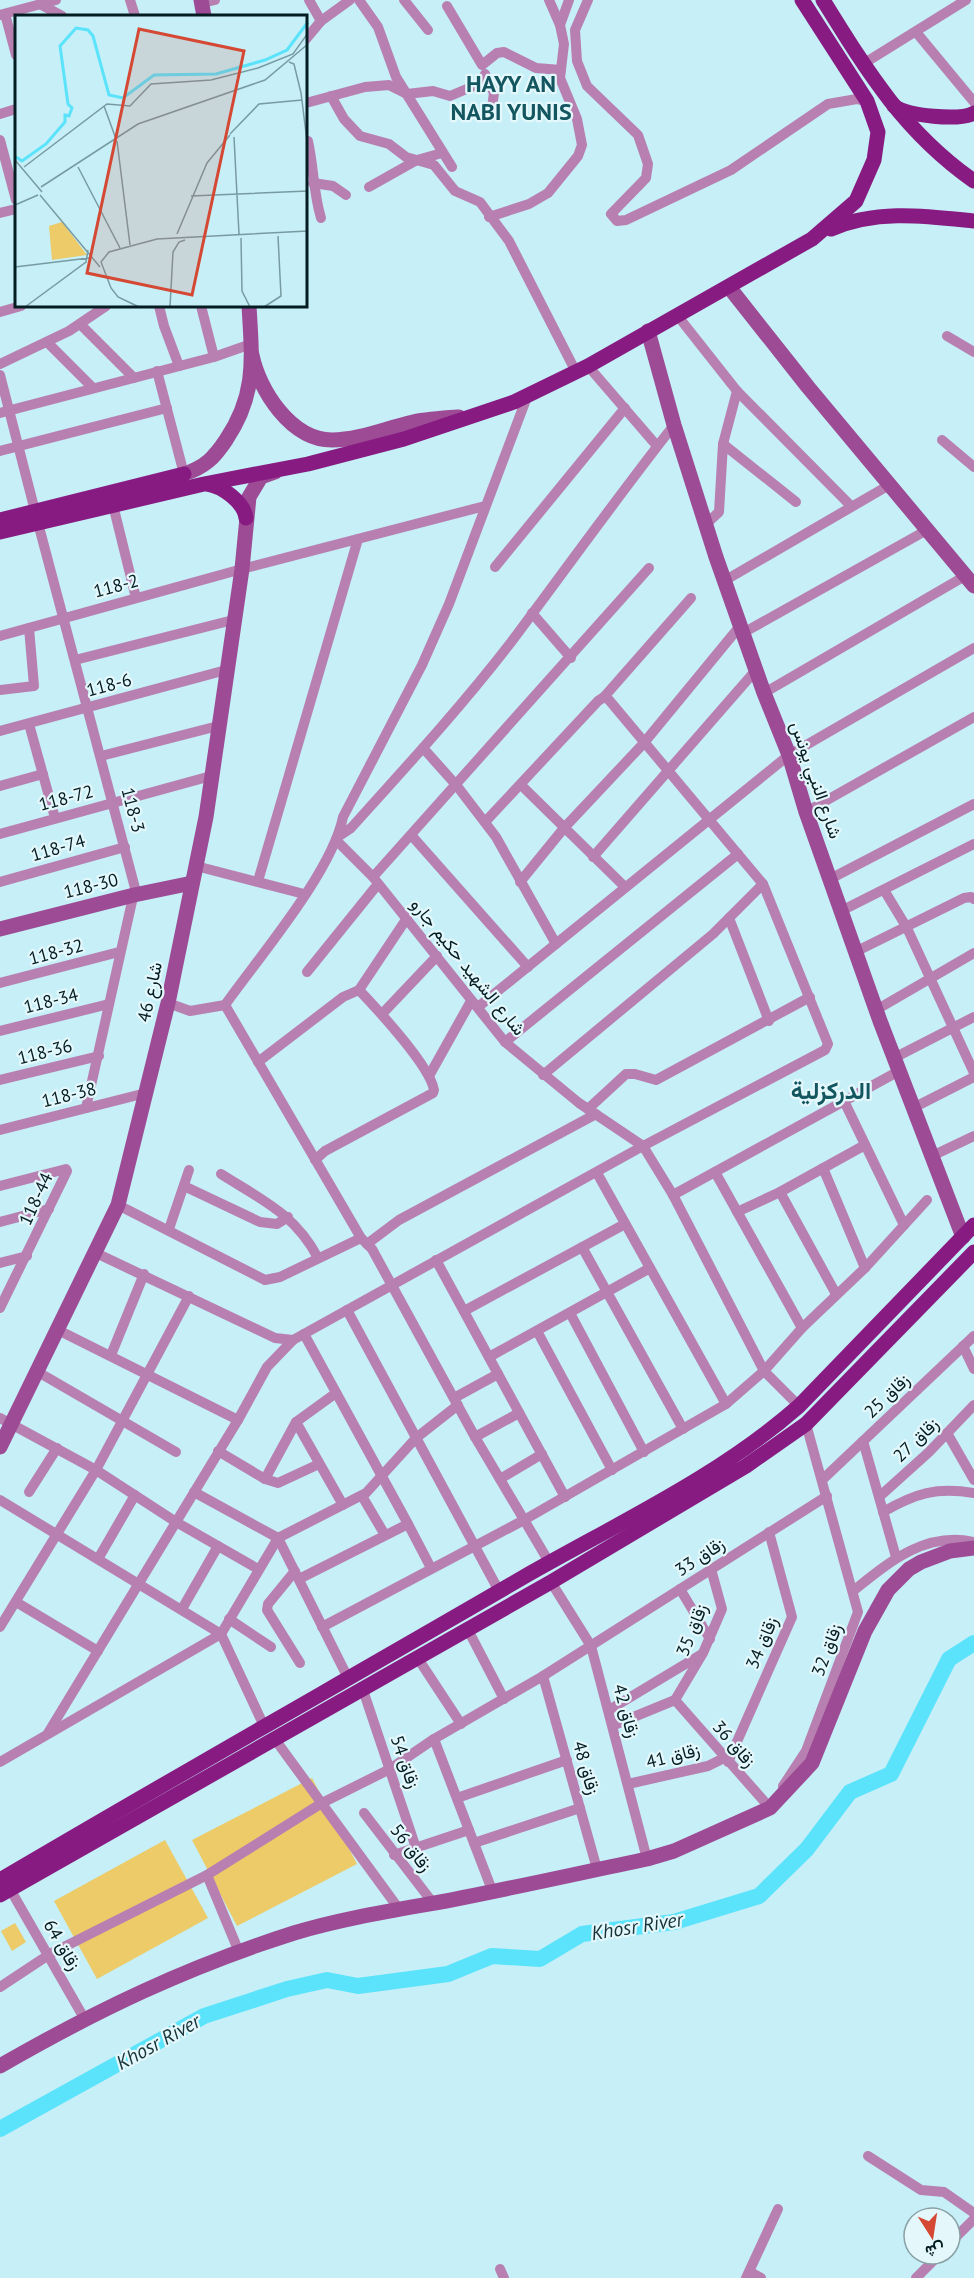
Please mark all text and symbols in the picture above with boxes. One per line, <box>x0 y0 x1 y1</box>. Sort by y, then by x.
inset map <box>15 15 308 308</box>
district label: HAYY AN NABI YUNIS <box>450 68 572 127</box>
street label: 118-2 <box>91 568 141 603</box>
street label: 118-6 <box>84 667 134 702</box>
street label: شارع النبي يونس <box>782 718 847 843</box>
street label: 118-72 <box>36 779 96 816</box>
street label: 118-3 <box>116 785 151 835</box>
street label: 118-74 <box>28 829 88 866</box>
street label: 118-30 <box>61 868 121 903</box>
street label: شارع الشهيد حكيم جارو <box>405 893 531 1041</box>
street label: 118-32 <box>26 933 86 970</box>
street label: شارع 46 <box>132 960 168 1024</box>
street label: 118-34 <box>21 983 81 1018</box>
street label: 118-36 <box>15 1034 75 1069</box>
district label: الدركزلية <box>791 1075 871 1106</box>
street label: 118-38 <box>39 1077 99 1112</box>
street label: 118-44 <box>13 1169 58 1229</box>
street label: زقاق 25 <box>859 1368 914 1423</box>
street label: زقاق 27 <box>888 1412 943 1467</box>
street label: زقاق 33 <box>670 1532 729 1581</box>
street label: زقاق 35 <box>671 1600 712 1660</box>
street label: زقاق 34 <box>740 1613 783 1673</box>
street label: زقاق 32 <box>806 1620 847 1680</box>
street label: زقاق 42 <box>608 1681 645 1740</box>
street label: زقاق 36 <box>708 1715 761 1772</box>
street label: زقاق 54 <box>386 1732 425 1791</box>
street label: زقاق 48 <box>568 1738 605 1797</box>
street label: زقاق 41 <box>644 1738 702 1773</box>
street label: زقاق 56 <box>385 1819 437 1876</box>
water label: Khosr River <box>589 1906 686 1946</box>
street label: زقاق 64 <box>39 1915 86 1974</box>
water label: Khosr River <box>111 2007 206 2076</box>
north arrow <box>902 2206 962 2266</box>
text: ش <box>924 2239 947 2262</box>

